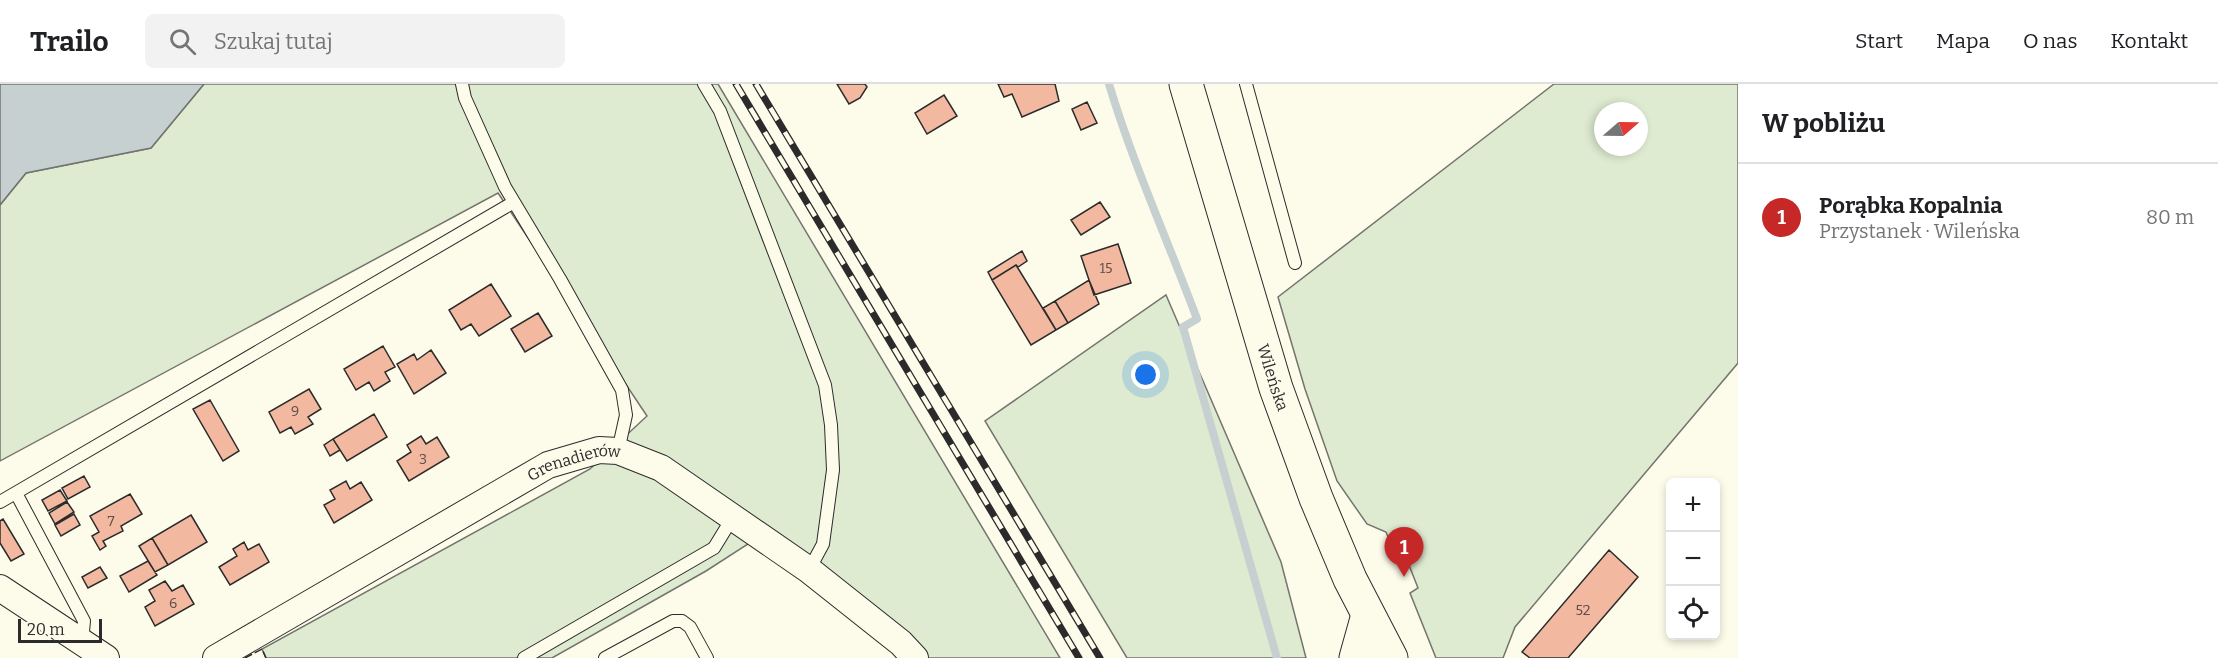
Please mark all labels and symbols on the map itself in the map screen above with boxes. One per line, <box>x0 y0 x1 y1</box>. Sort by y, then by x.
north arrow <box>1594 102 1648 156</box>
house number: 15 <box>1099 260 1113 277</box>
street label: Wileńska <box>1254 342 1293 414</box>
your location <box>1131 360 1160 389</box>
house number: 9 <box>291 403 299 420</box>
street label: Grenadierów <box>523 441 621 485</box>
house number: 3 <box>419 451 427 468</box>
house number: 7 <box>107 513 115 530</box>
pin: 1 <box>1384 528 1424 577</box>
house number: 6 <box>169 595 177 612</box>
house number: 52 <box>1576 602 1590 619</box>
scale bar <box>18 616 102 644</box>

